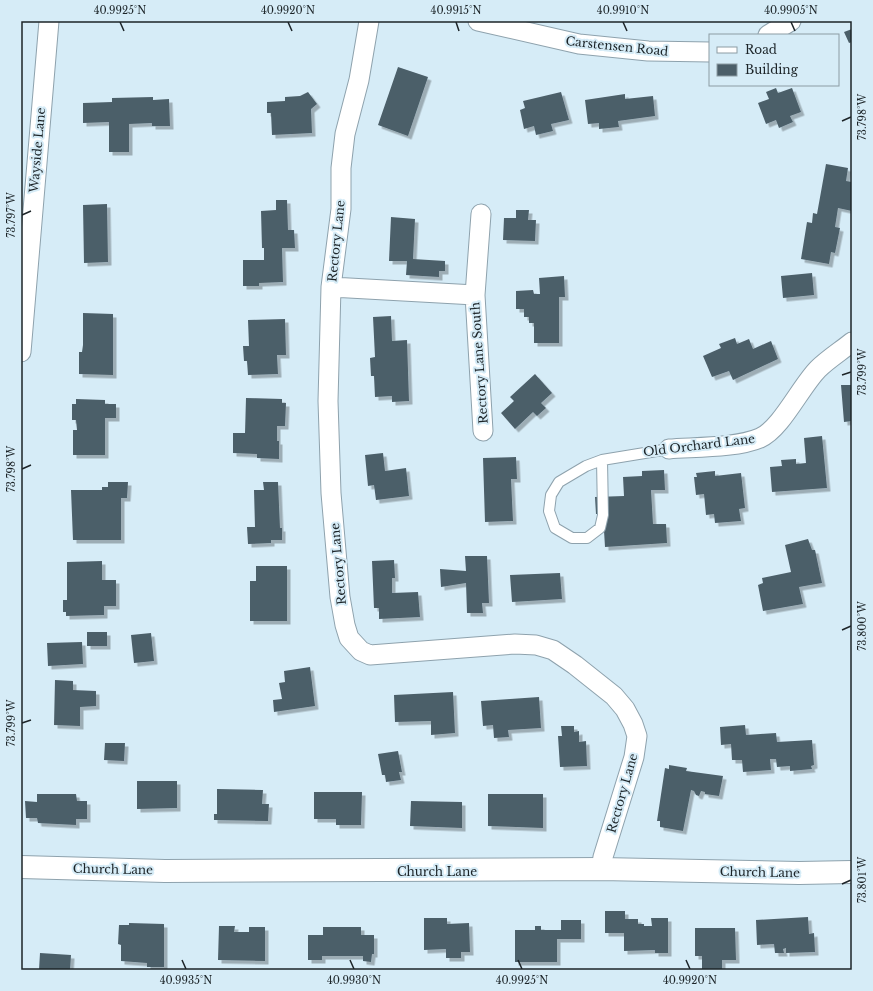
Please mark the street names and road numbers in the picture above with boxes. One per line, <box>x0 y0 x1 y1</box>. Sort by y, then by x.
street label: Carstensen Road <box>565 33 669 59</box>
street label: Wayside Lane <box>26 107 48 194</box>
street label: Rectory Lane <box>324 199 348 283</box>
street label: Rectory Lane South <box>467 302 491 424</box>
street label: Old Orchard Lane <box>642 431 756 459</box>
street label: Rectory Lane <box>327 522 349 606</box>
street label: Rectory Lane <box>603 751 641 835</box>
street label: Church Lane <box>73 861 153 877</box>
street label: Church Lane <box>397 864 477 879</box>
street label: Church Lane <box>720 864 800 880</box>

